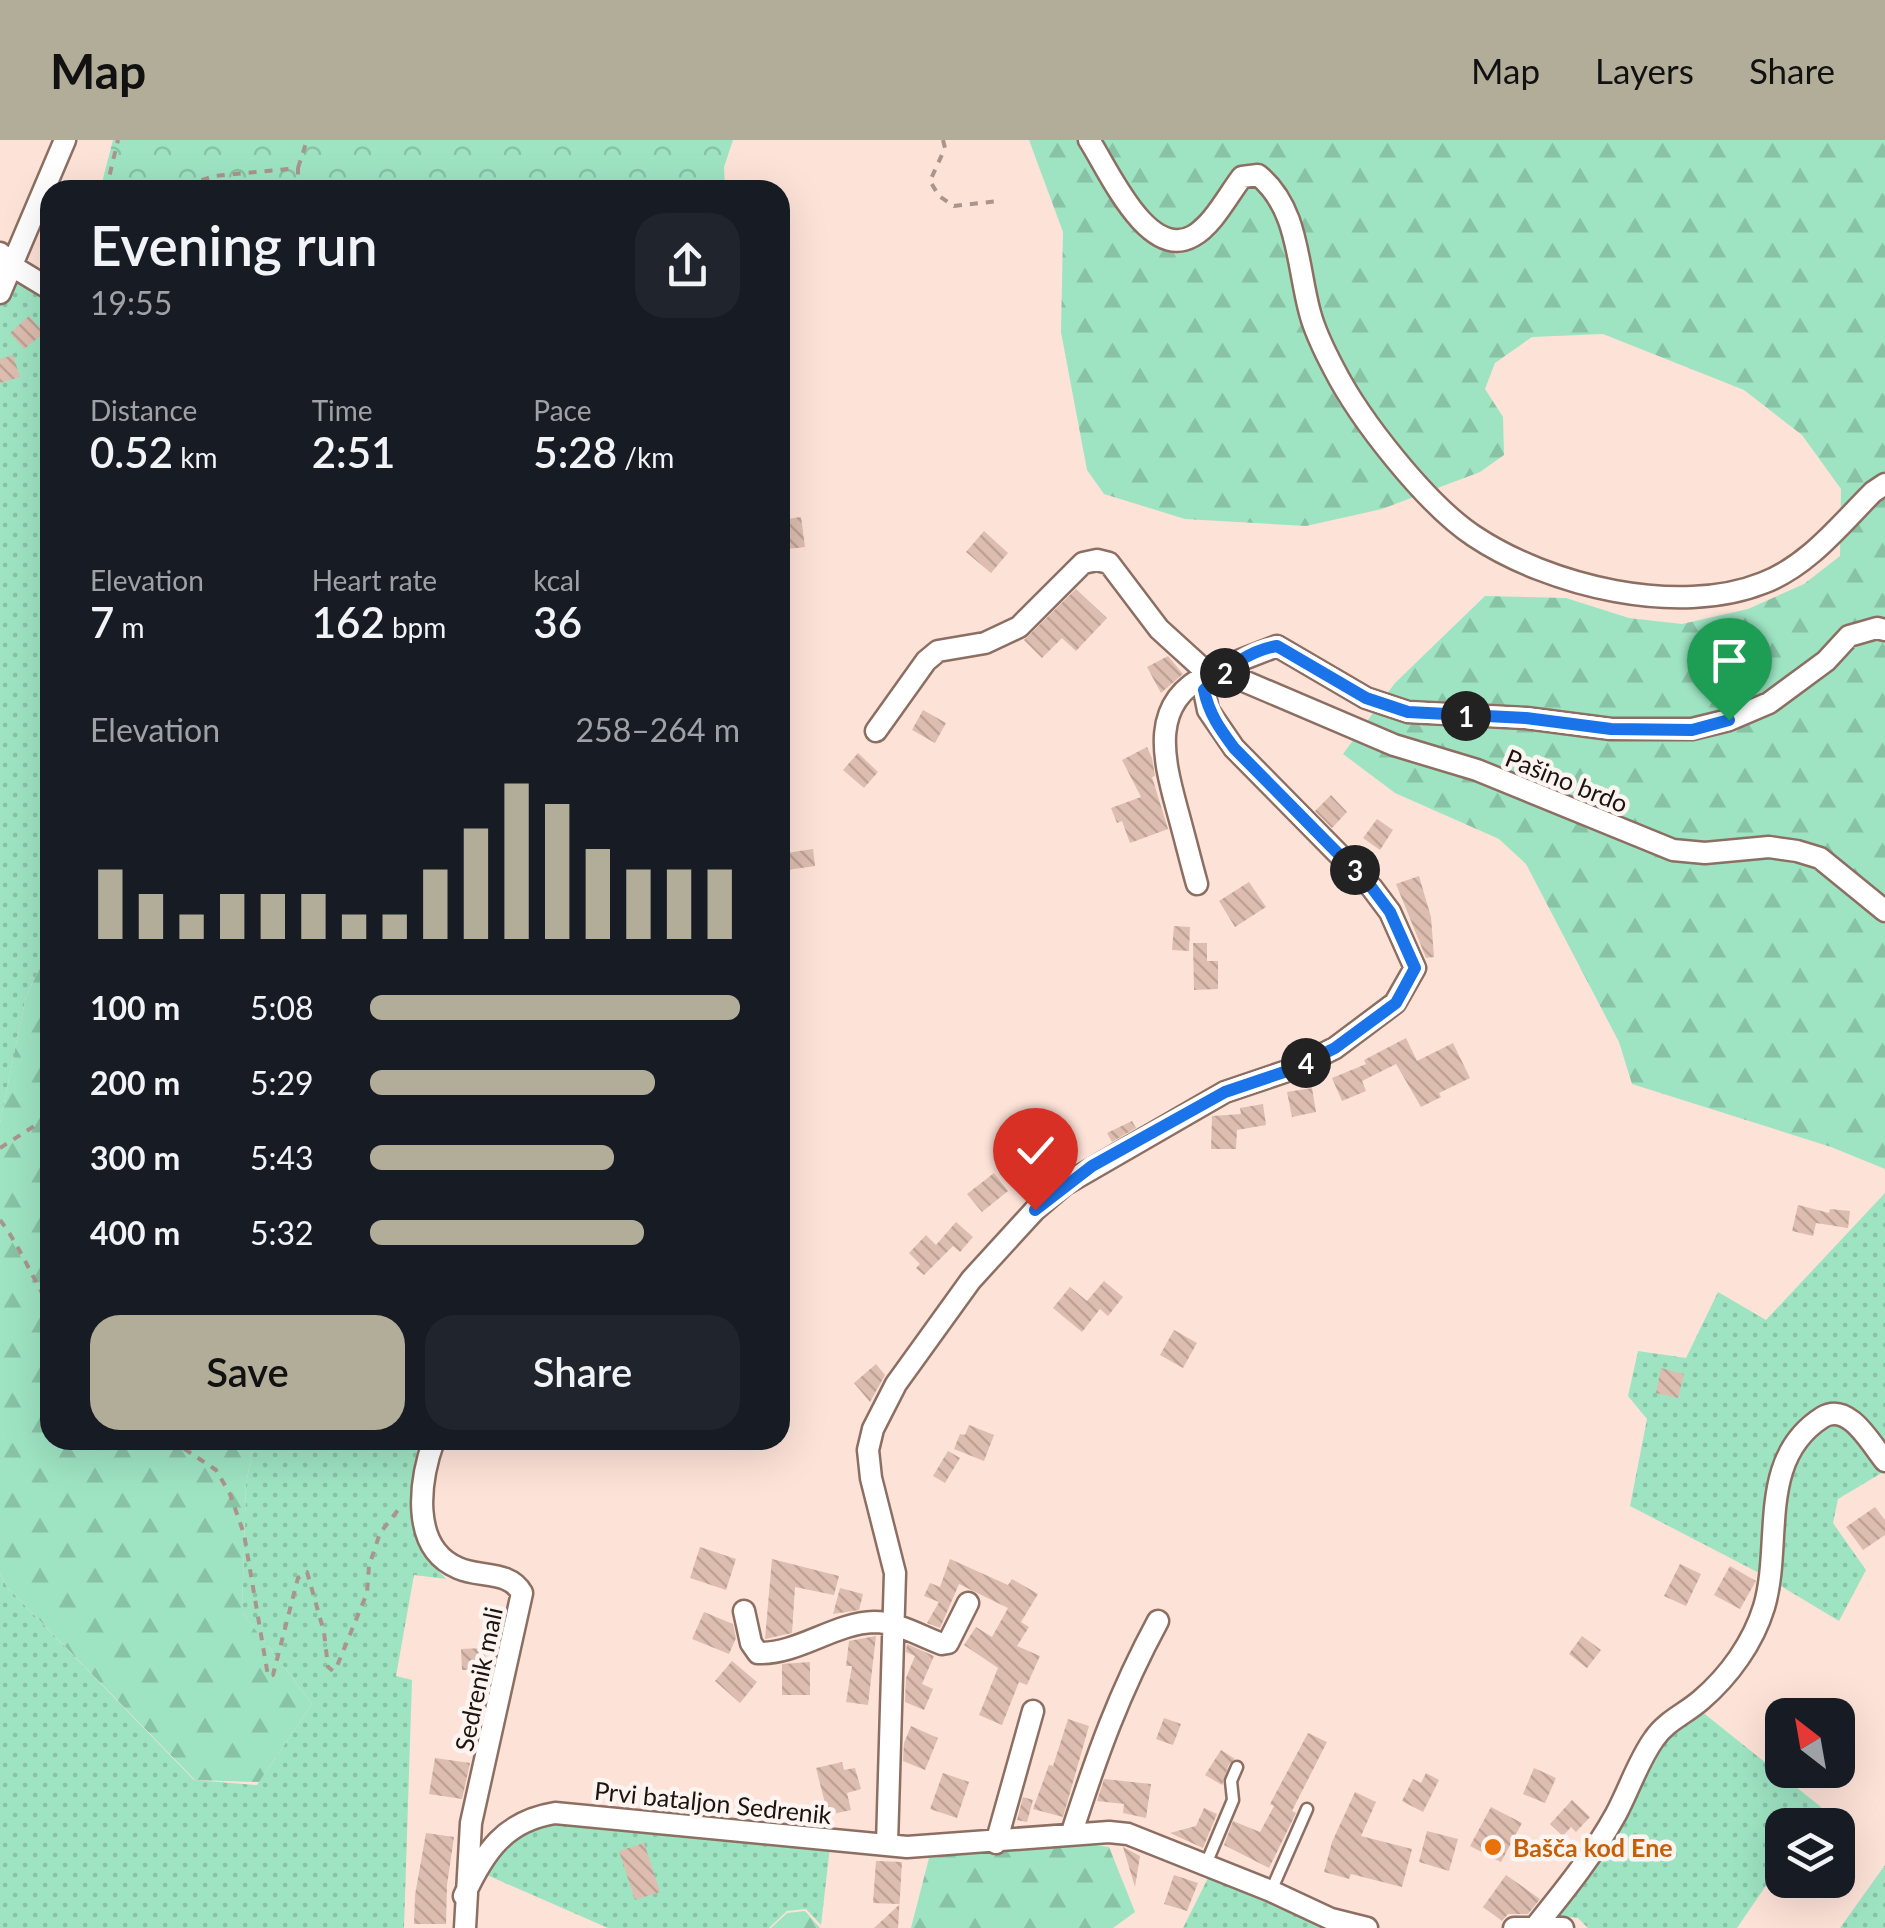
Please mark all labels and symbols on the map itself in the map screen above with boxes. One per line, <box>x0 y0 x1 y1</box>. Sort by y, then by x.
pin <box>1687 618 1772 721</box>
pin: 2 <box>1200 648 1250 698</box>
pin: 1 <box>1441 691 1491 741</box>
street label: Pašino brdo <box>1501 742 1633 818</box>
pin: 3 <box>1330 845 1380 895</box>
pin: 4 <box>1281 1038 1331 1088</box>
pin <box>993 1108 1078 1211</box>
street label: Sedrenik mali <box>448 1604 508 1754</box>
north arrow <box>1765 1698 1855 1788</box>
street label: Prvi bataljon Sedrenik <box>593 1775 833 1829</box>
place label: Bašča kod Ene <box>1513 1832 1673 1862</box>
marker: Bašča kod Ene <box>1482 1836 1504 1858</box>

